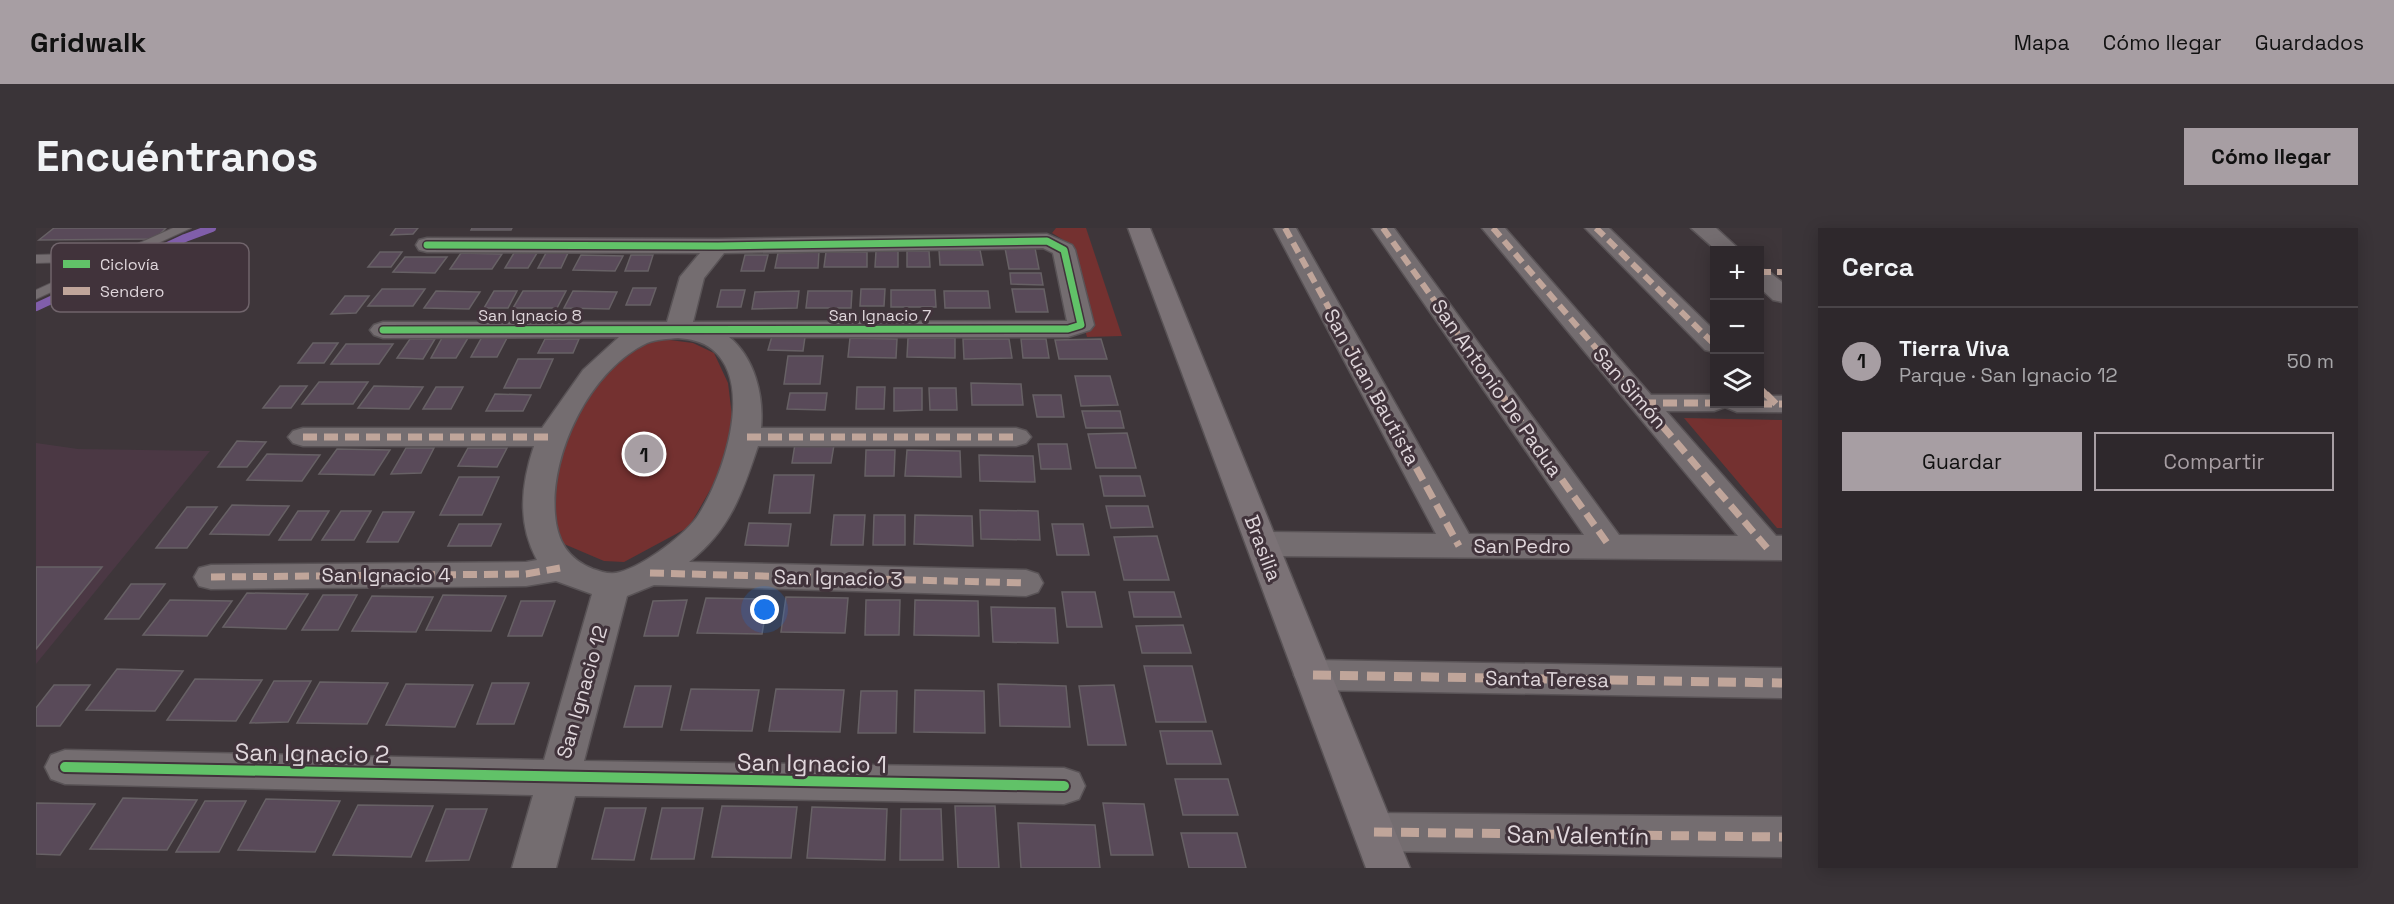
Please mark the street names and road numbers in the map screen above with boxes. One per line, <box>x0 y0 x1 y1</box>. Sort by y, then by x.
street label: San Antonio De Padua <box>1426 294 1568 482</box>
street label: San Juan Bautista <box>1318 304 1426 470</box>
street label: San Ignacio 8 <box>478 305 582 326</box>
street label: San Ignacio 7 <box>829 305 931 326</box>
street label: San Simón <box>1587 342 1673 434</box>
street label: Brasilia <box>1239 511 1287 585</box>
street label: San Pedro <box>1473 533 1571 559</box>
street label: San Ignacio 4 <box>321 562 451 588</box>
street label: San Ignacio 3 <box>773 564 903 592</box>
street label: San Ignacio 12 <box>551 622 613 762</box>
street label: Santa Teresa <box>1485 665 1609 693</box>
street label: San Ignacio 2 <box>234 736 390 770</box>
street label: San Ignacio 1 <box>737 746 887 780</box>
street label: San Valentín <box>1506 818 1650 852</box>

